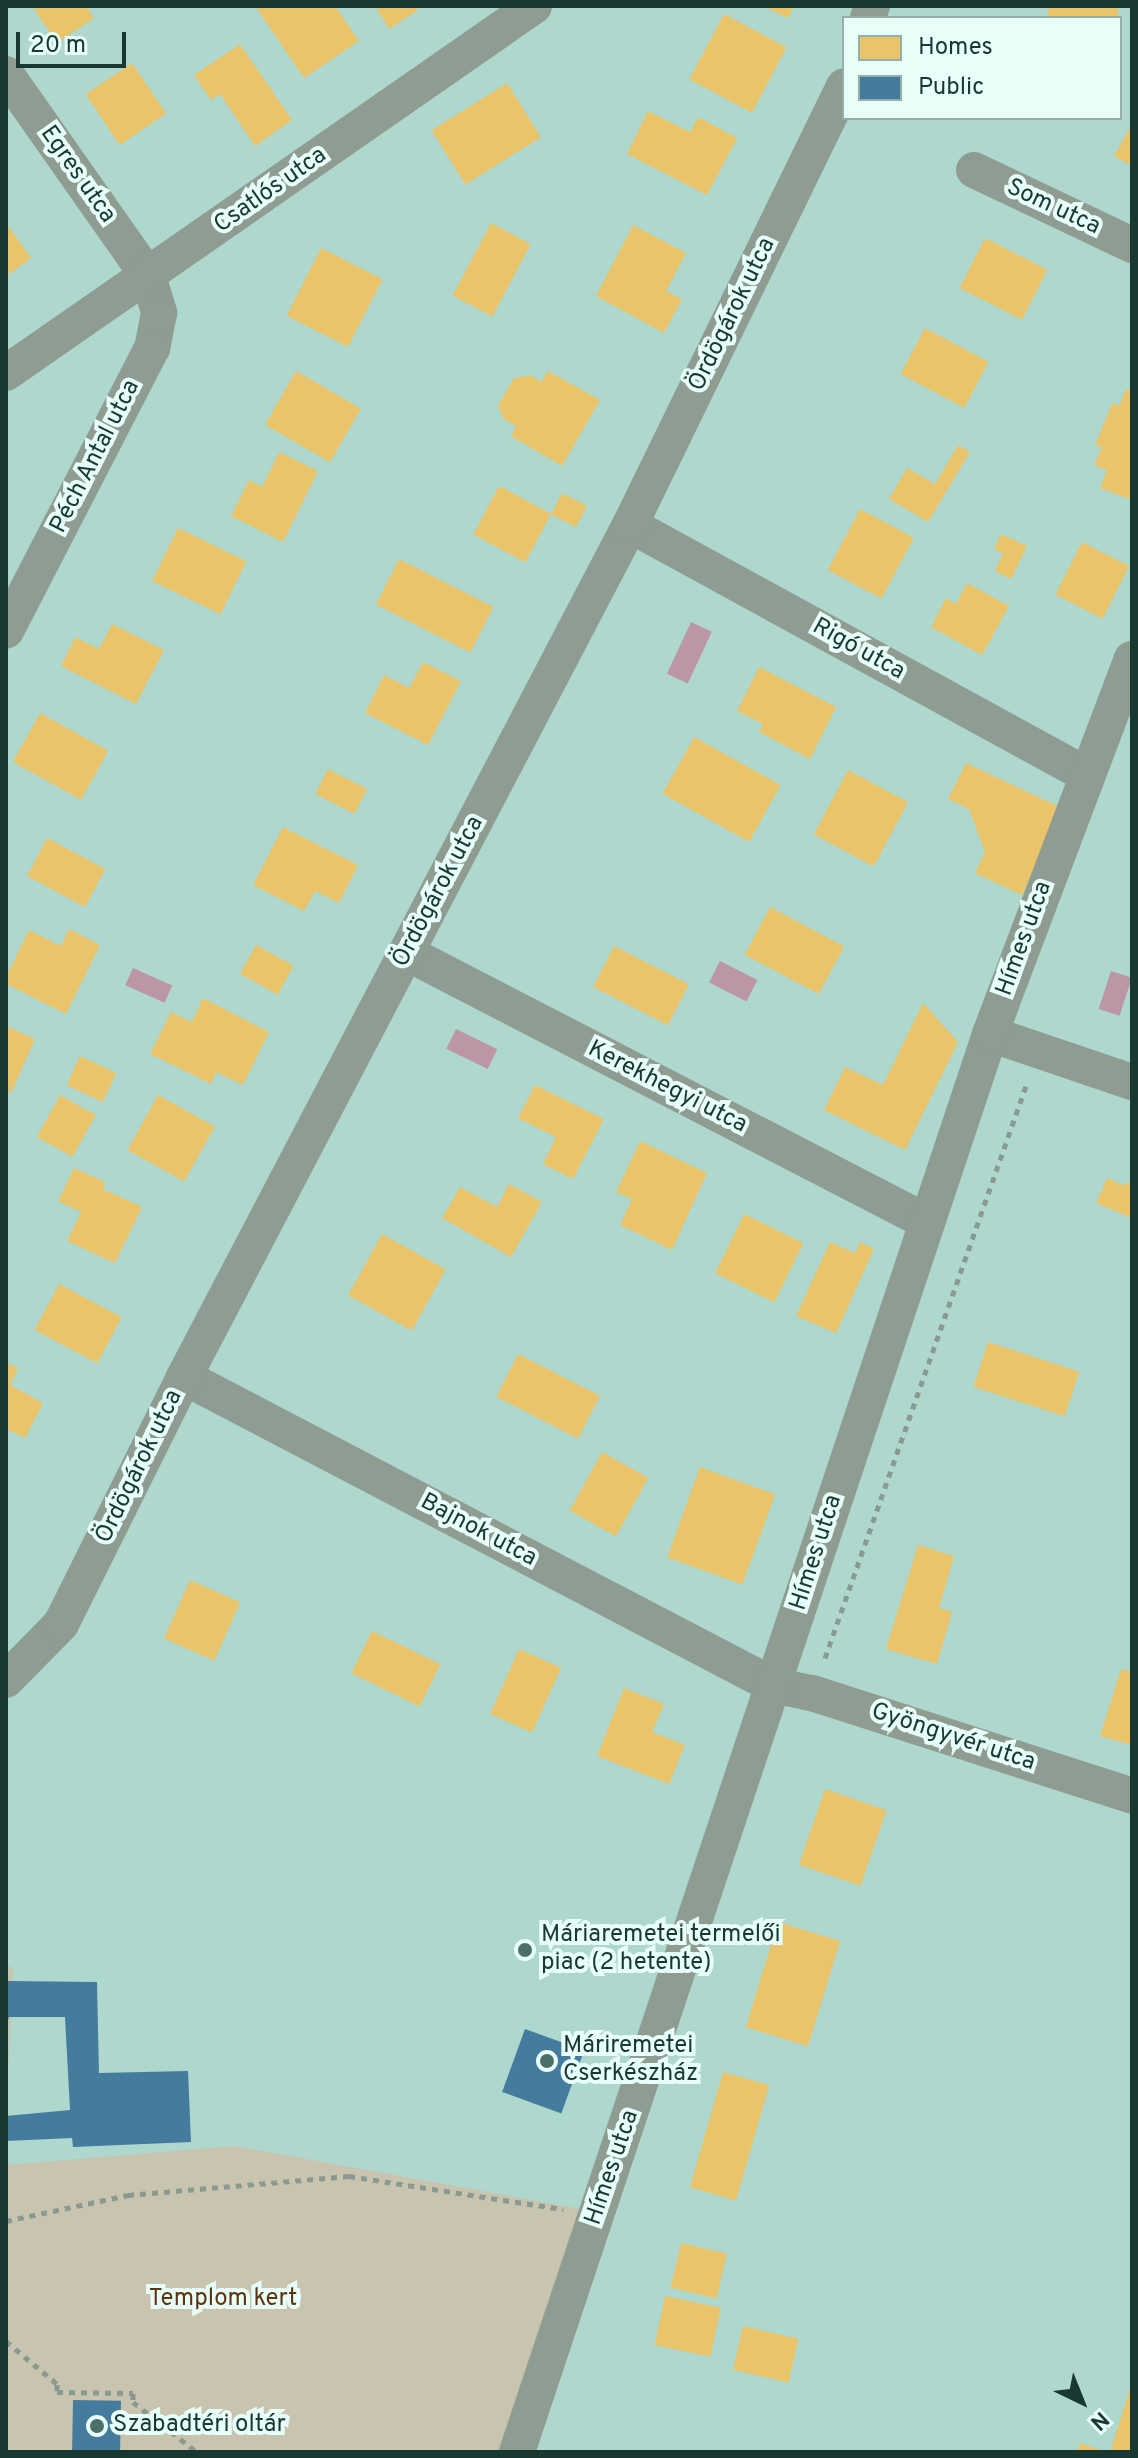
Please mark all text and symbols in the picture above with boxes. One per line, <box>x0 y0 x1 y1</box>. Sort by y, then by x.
scale bar <box>20 16 130 66</box>
legend <box>842 16 1122 120</box>
text: 20 m <box>30 31 86 61</box>
text: Homes <box>918 33 993 63</box>
text: Public <box>918 73 984 103</box>
street label: Egres utca <box>33 121 121 229</box>
street label: Csatlós utca <box>209 142 333 240</box>
street label: Som utca <box>1002 174 1104 242</box>
street label: Ördögárok utca <box>683 234 783 396</box>
street label: Péch Antal utca <box>45 375 147 539</box>
street label: Rigó utca <box>807 613 909 687</box>
street label: Ördögárok utca <box>387 812 491 972</box>
street label: Hímes utca <box>991 878 1059 1000</box>
street label: Kerekhegyi utca <box>583 1035 751 1141</box>
street label: Ördögárok utca <box>90 1386 190 1548</box>
street label: Bajnok utca <box>415 1488 541 1574</box>
street label: Hímes utca <box>785 1492 849 1614</box>
street label: Gyöngyvér utca <box>867 1698 1039 1778</box>
place label: Máriaremetei termelői piac (2 hetente) <box>541 1922 780 1978</box>
marker: Máriaremetei termelői piac (2 hetente) <box>516 1941 534 1959</box>
place label: Máriremetei Cserkészház <box>563 2033 698 2089</box>
marker: Máriremetei Cserkészház <box>538 2052 556 2070</box>
street label: Hímes utca <box>580 2107 646 2229</box>
park label: Templom kert <box>149 2286 297 2314</box>
north arrow <box>1042 2362 1122 2442</box>
text: N <box>1084 2405 1114 2435</box>
place label: Szabadtéri oltár <box>113 2412 286 2440</box>
marker: Szabadtéri oltár <box>88 2417 106 2435</box>

